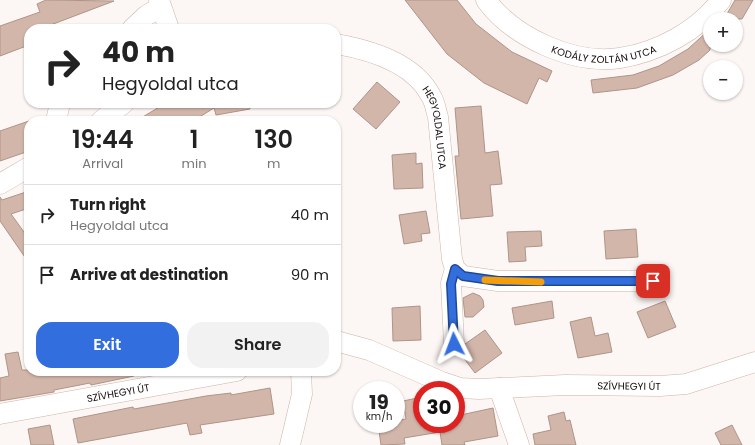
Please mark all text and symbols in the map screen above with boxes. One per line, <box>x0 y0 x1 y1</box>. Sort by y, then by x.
map controls <box>703 12 743 100</box>
button: + <box>703 12 743 52</box>
text: 40 m <box>102 33 175 72</box>
icon: right <box>36 40 88 92</box>
street label: KODÁLY ZOLTÁN UTCA <box>550 40 656 52</box>
text: KODÁLY ZOLTÁN UTCA <box>549 41 659 67</box>
button: − <box>703 60 743 100</box>
text: Hegyoldal utca <box>102 71 239 96</box>
street label: HEGYOLDAL UTCA <box>419 83 451 170</box>
text: 19:44 <box>72 123 134 156</box>
text: 1 <box>190 123 198 156</box>
text: 130 <box>254 123 293 156</box>
text: Arrival <box>82 154 123 173</box>
text: min <box>182 154 207 173</box>
text: m <box>267 154 280 173</box>
text: Turn right <box>70 194 146 215</box>
icon: right <box>36 204 58 226</box>
text: 40 m <box>291 204 329 225</box>
text: Hegyoldal utca <box>70 216 169 235</box>
icon: arrive <box>36 264 58 286</box>
text: Arrive at destination <box>70 264 228 285</box>
text: 90 m <box>291 264 329 285</box>
pin <box>636 264 670 298</box>
icon: arrive <box>642 270 664 292</box>
button: Exit <box>36 322 179 368</box>
button: Share <box>187 322 329 368</box>
position arrow <box>433 323 475 365</box>
street label: SZÍVHEGYI ÚT <box>597 378 661 394</box>
street label: SZÍVHEGYI ÚT <box>85 379 151 406</box>
speed limit sign: 30 <box>413 381 465 433</box>
text: 19 <box>369 388 389 416</box>
text: km/h <box>366 409 392 424</box>

